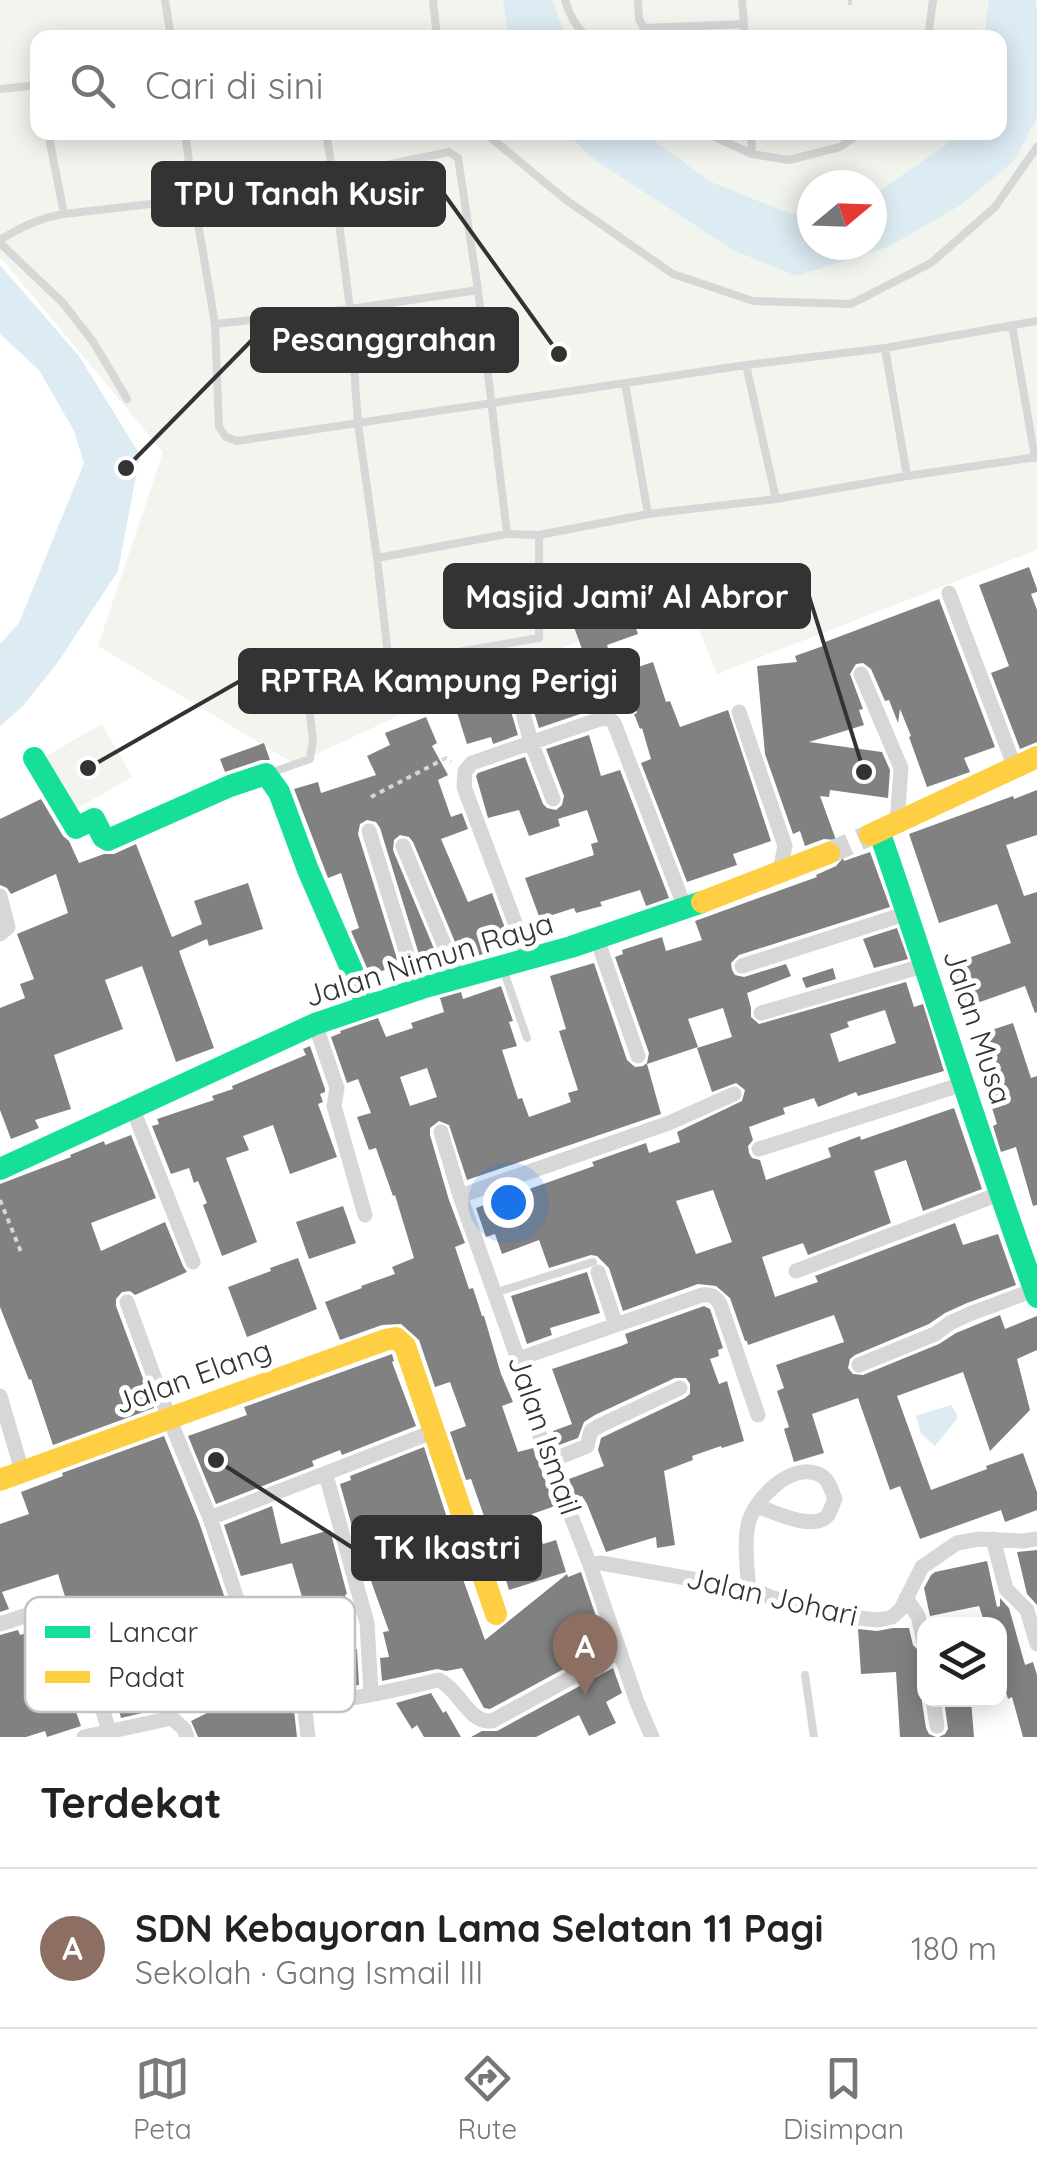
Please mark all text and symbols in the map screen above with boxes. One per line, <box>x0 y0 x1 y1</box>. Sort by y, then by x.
search box <box>30 30 1007 140</box>
icon: search <box>65 58 120 113</box>
text: Cari di sini <box>145 61 324 109</box>
callout: TPU Tanah Kusir <box>153 163 444 225</box>
north arrow <box>797 170 887 260</box>
text: TPU Tanah Kusir <box>174 173 425 213</box>
callout: Pesanggrahan <box>252 309 517 371</box>
text: Pesanggrahan <box>271 319 497 359</box>
callout: Masjid Jami' Al Abror <box>445 565 809 627</box>
text: Masjid Jami' Al Abror <box>465 576 789 616</box>
callout: RPTRA Kampung Perigi <box>240 650 638 712</box>
text: RPTRA Kampung Perigi <box>260 660 618 700</box>
street label: Jalan Nimun Raya <box>300 903 558 1015</box>
street label: Jalan Musa <box>935 945 1021 1109</box>
your location <box>483 1177 534 1228</box>
street label: Jalan Elang <box>109 1330 276 1422</box>
street label: Jalan Ismail <box>500 1350 590 1520</box>
callout: TK Ikastri <box>353 1517 540 1579</box>
text: TK Ikastri <box>374 1527 520 1567</box>
street label: Jalan Johari <box>683 1558 861 1634</box>
legend <box>25 1597 355 1712</box>
pin: A <box>552 1612 618 1695</box>
text: Lancar <box>108 1614 199 1649</box>
map controls <box>917 1617 1007 1707</box>
button: layers <box>917 1617 1007 1707</box>
text: Padat <box>108 1659 185 1694</box>
text: Terdekat <box>40 1776 222 1829</box>
text: SDN Kebayoran Lama Selatan 11 Pagi <box>135 1904 823 1952</box>
text: A <box>62 1928 83 1968</box>
text: 180 m <box>911 1928 997 1968</box>
text: Sekolah · Gang Ismail III <box>135 1952 483 1992</box>
tab: Peta <box>133 2051 192 2146</box>
tab: Rute <box>458 2051 517 2146</box>
tab: Disimpan <box>783 2051 904 2146</box>

